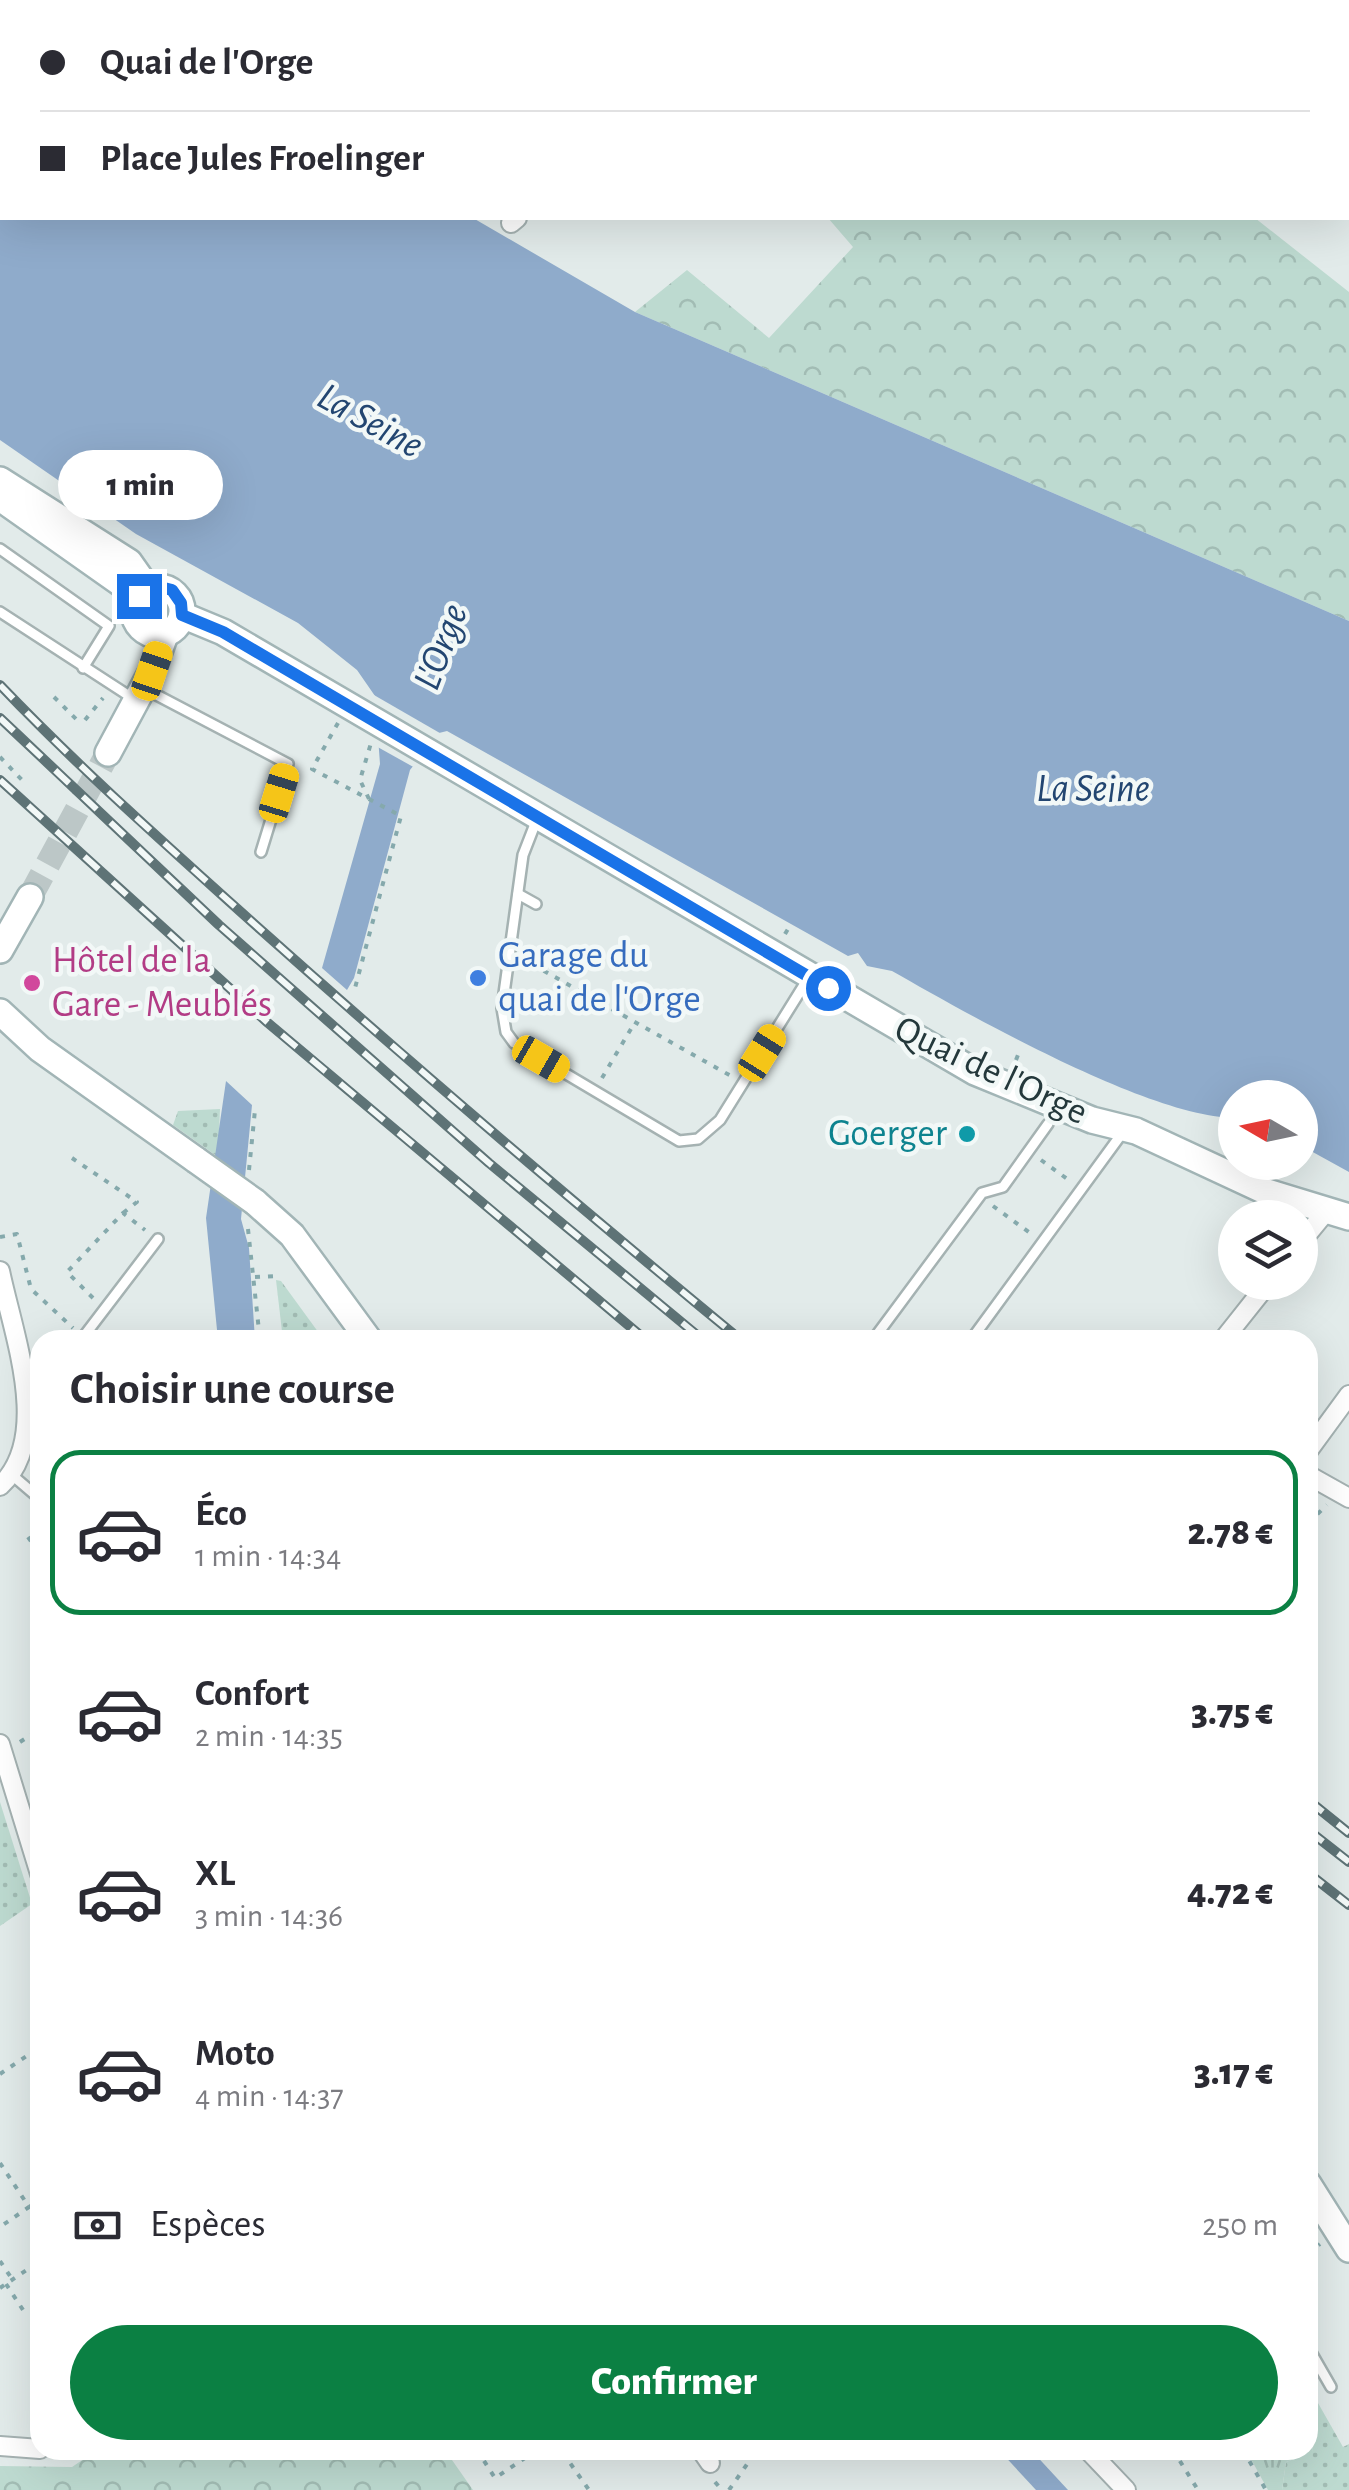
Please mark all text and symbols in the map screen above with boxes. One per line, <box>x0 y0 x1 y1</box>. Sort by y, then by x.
text: Quai de l'Orge <box>100 44 314 82</box>
text: Place Jules Froelinger <box>100 140 424 178</box>
water label: La Seine <box>311 376 429 466</box>
callout: 1 min <box>56 451 222 521</box>
text: 1 min <box>106 469 175 501</box>
route end <box>117 574 162 619</box>
water label: L'Orge <box>407 599 475 695</box>
car <box>128 638 176 704</box>
car <box>256 760 302 826</box>
water label: La Seine <box>1036 769 1150 809</box>
place label: Garage du quai de l'Orge <box>498 937 701 1019</box>
place label: Hôtel de la Gare - Meublés <box>52 942 272 1024</box>
route start <box>806 966 851 1011</box>
marker: Garage du quai de l'Orge <box>467 967 489 989</box>
marker: Hôtel de la Gare - Meublés <box>21 972 43 994</box>
street label: Quai de l'Orge <box>889 1010 1093 1132</box>
car <box>733 1020 791 1086</box>
car <box>508 1031 574 1087</box>
north arrow <box>1218 1080 1318 1180</box>
map controls <box>1218 1080 1318 1300</box>
place label: Goerger <box>828 1115 948 1153</box>
marker: Goerger <box>956 1123 978 1145</box>
button: layers <box>1218 1200 1318 1300</box>
text: Choisir une course <box>70 1367 395 1412</box>
icon: car <box>75 1488 165 1578</box>
text: Éco <box>195 1495 247 1533</box>
text: 2.78 € <box>1187 1514 1273 1552</box>
text: 1 min · 14:34 <box>195 1540 341 1572</box>
icon: car <box>75 1668 165 1758</box>
text: Confort <box>195 1675 309 1713</box>
text: 3.75 € <box>1191 1694 1273 1732</box>
text: 2 min · 14:35 <box>195 1720 343 1752</box>
icon: car <box>75 1848 165 1938</box>
text: XL <box>195 1855 235 1893</box>
text: 4.72 € <box>1187 1874 1273 1912</box>
text: 3 min · 14:36 <box>195 1900 343 1932</box>
icon: car <box>75 2028 165 2118</box>
text: Moto <box>195 2035 275 2073</box>
text: 3.17 € <box>1194 2054 1273 2092</box>
text: 4 min · 14:37 <box>195 2080 344 2112</box>
icon: cash <box>70 2198 125 2253</box>
text: Espèces <box>150 2206 265 2244</box>
text: 250 m <box>1202 2209 1278 2241</box>
button: Confirmer <box>70 2325 1278 2440</box>

